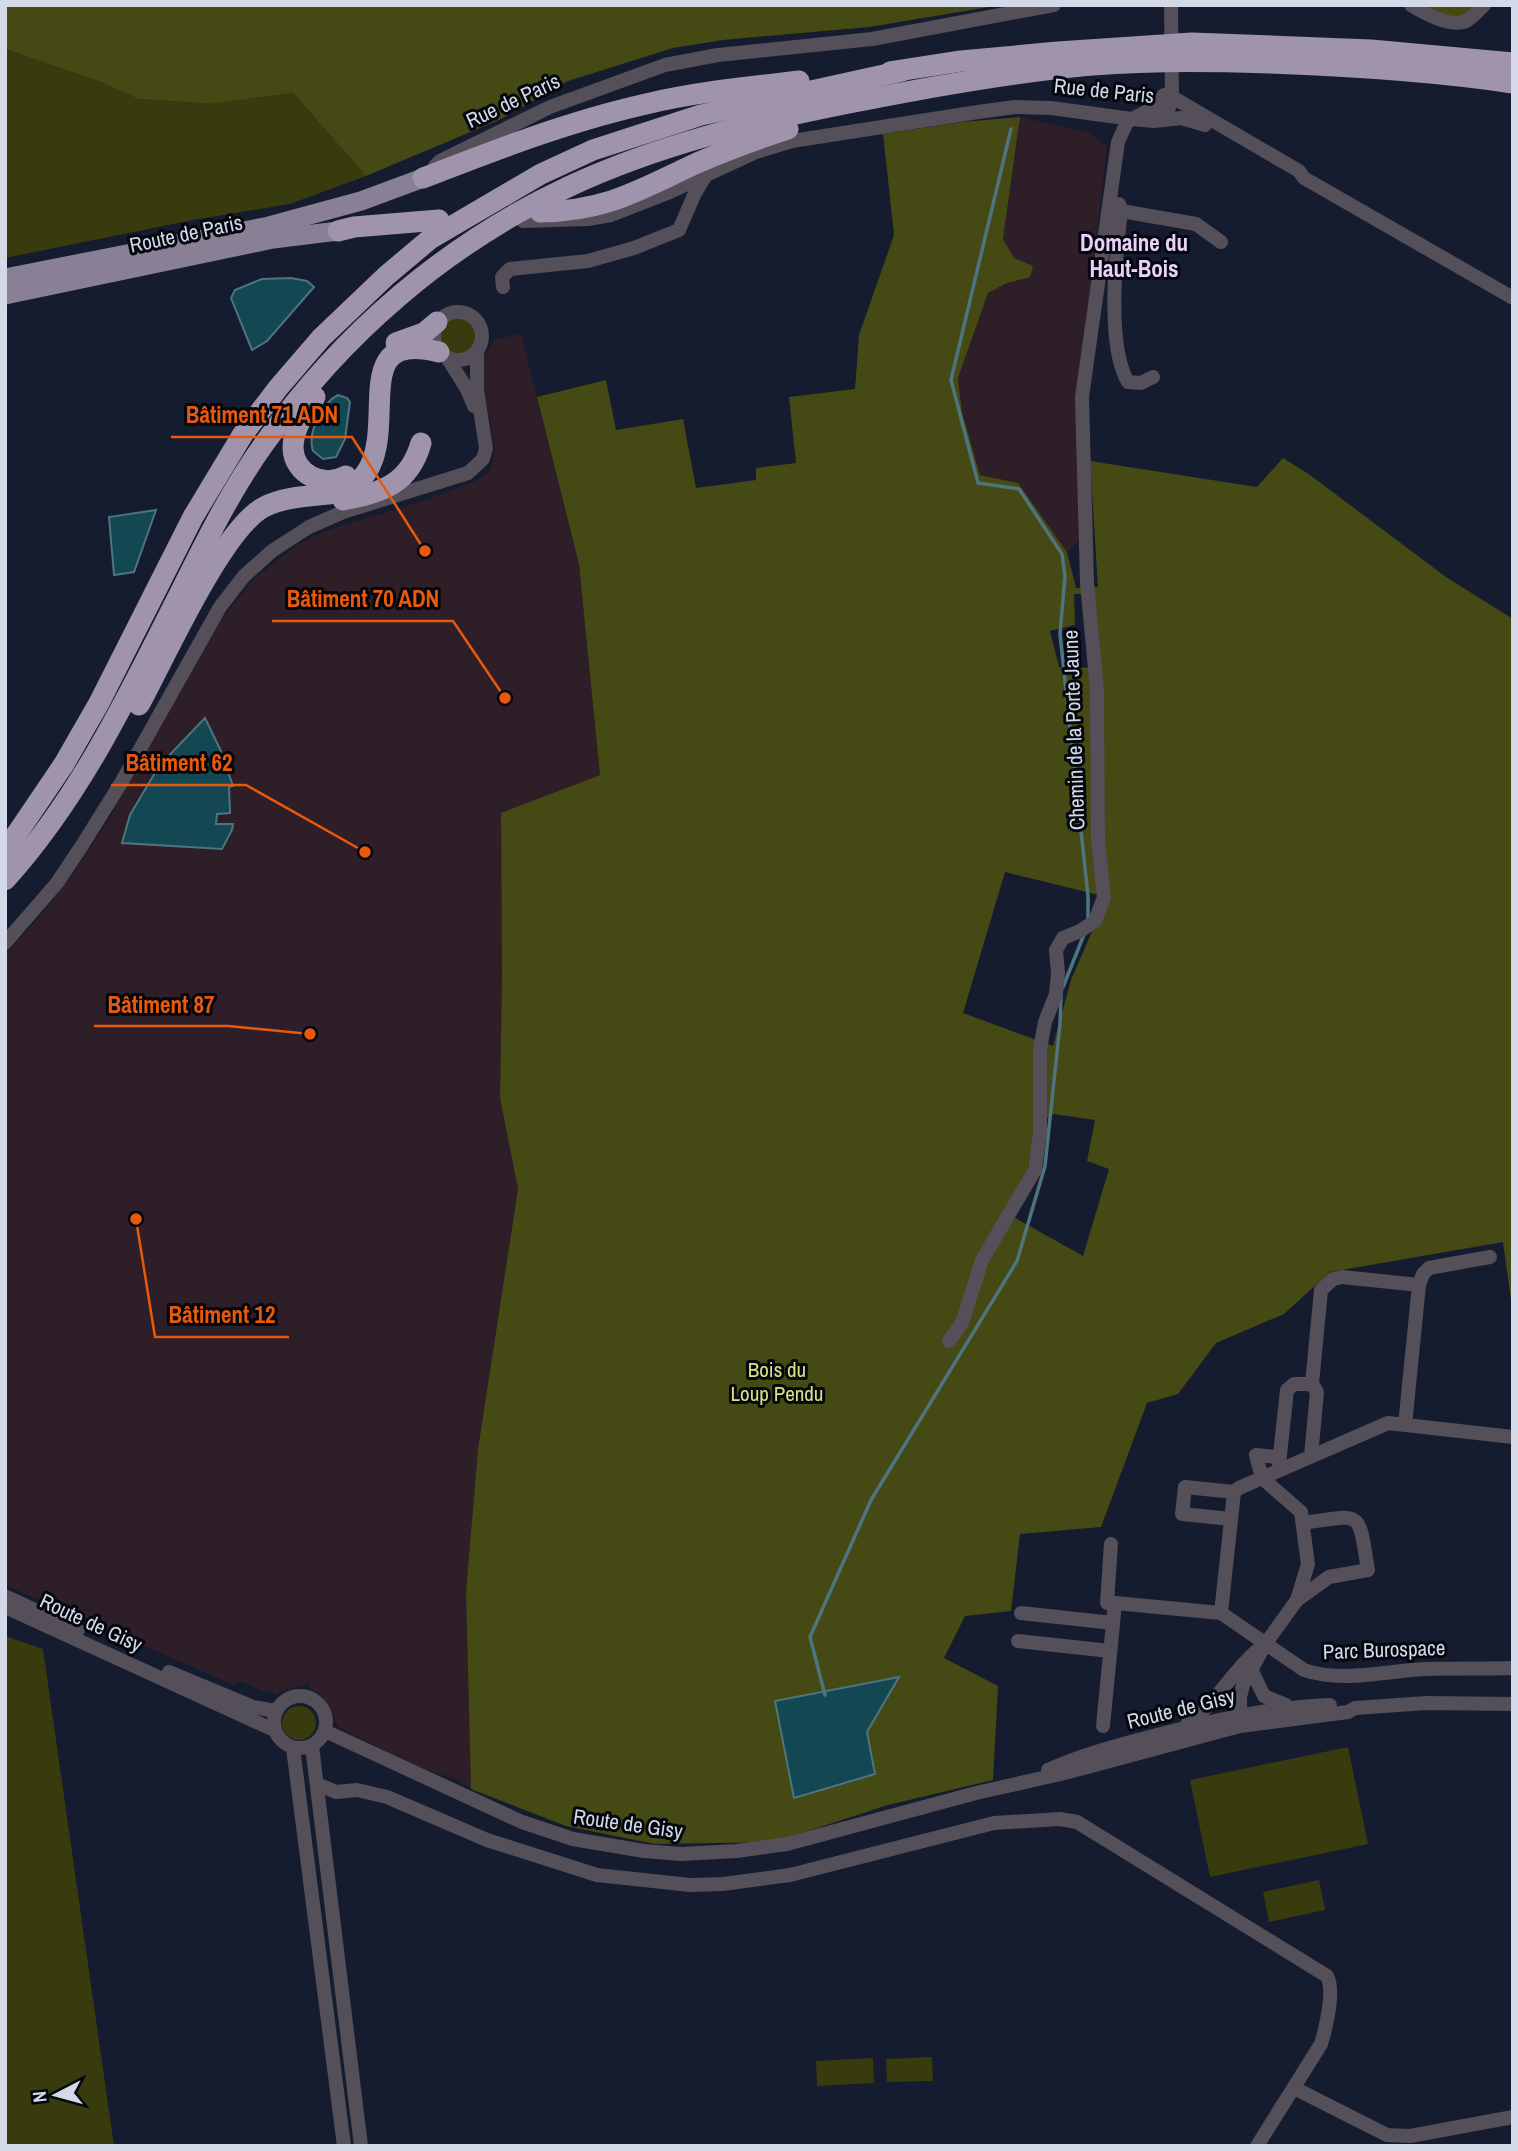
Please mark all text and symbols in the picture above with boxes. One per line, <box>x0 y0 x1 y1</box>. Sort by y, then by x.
street label: Rue de Paris <box>461 66 564 135</box>
street label: Rue de Paris <box>1053 71 1156 110</box>
street label: Route de Paris <box>127 207 245 260</box>
district label: Domaine du Haut-Bois <box>1080 227 1188 284</box>
callout: Bâtiment 71 ADN <box>171 393 352 437</box>
text: Bâtiment 71 ADN <box>186 399 338 430</box>
callout: Bâtiment 70 ADN <box>272 577 453 621</box>
text: Bâtiment 70 ADN <box>287 583 439 614</box>
street label: Chemin de la Porte Jaune <box>1056 630 1091 831</box>
callout: Bâtiment 62 <box>111 741 246 785</box>
text: Bâtiment 62 <box>126 747 232 778</box>
callout: Bâtiment 87 <box>94 982 228 1026</box>
text: Bâtiment 87 <box>108 989 214 1020</box>
callout: Bâtiment 12 <box>155 1293 289 1337</box>
text: Bâtiment 12 <box>169 1299 275 1330</box>
park label: Bois du Loup Pendu <box>731 1355 823 1408</box>
street label: Route de Gisy <box>35 1586 148 1659</box>
street label: Parc Burospace <box>1322 1633 1446 1666</box>
street label: Route de Gisy <box>1124 1681 1238 1736</box>
street label: Route de Gisy <box>572 1801 685 1846</box>
north arrow <box>21 2060 91 2130</box>
text: N <box>26 2090 53 2104</box>

